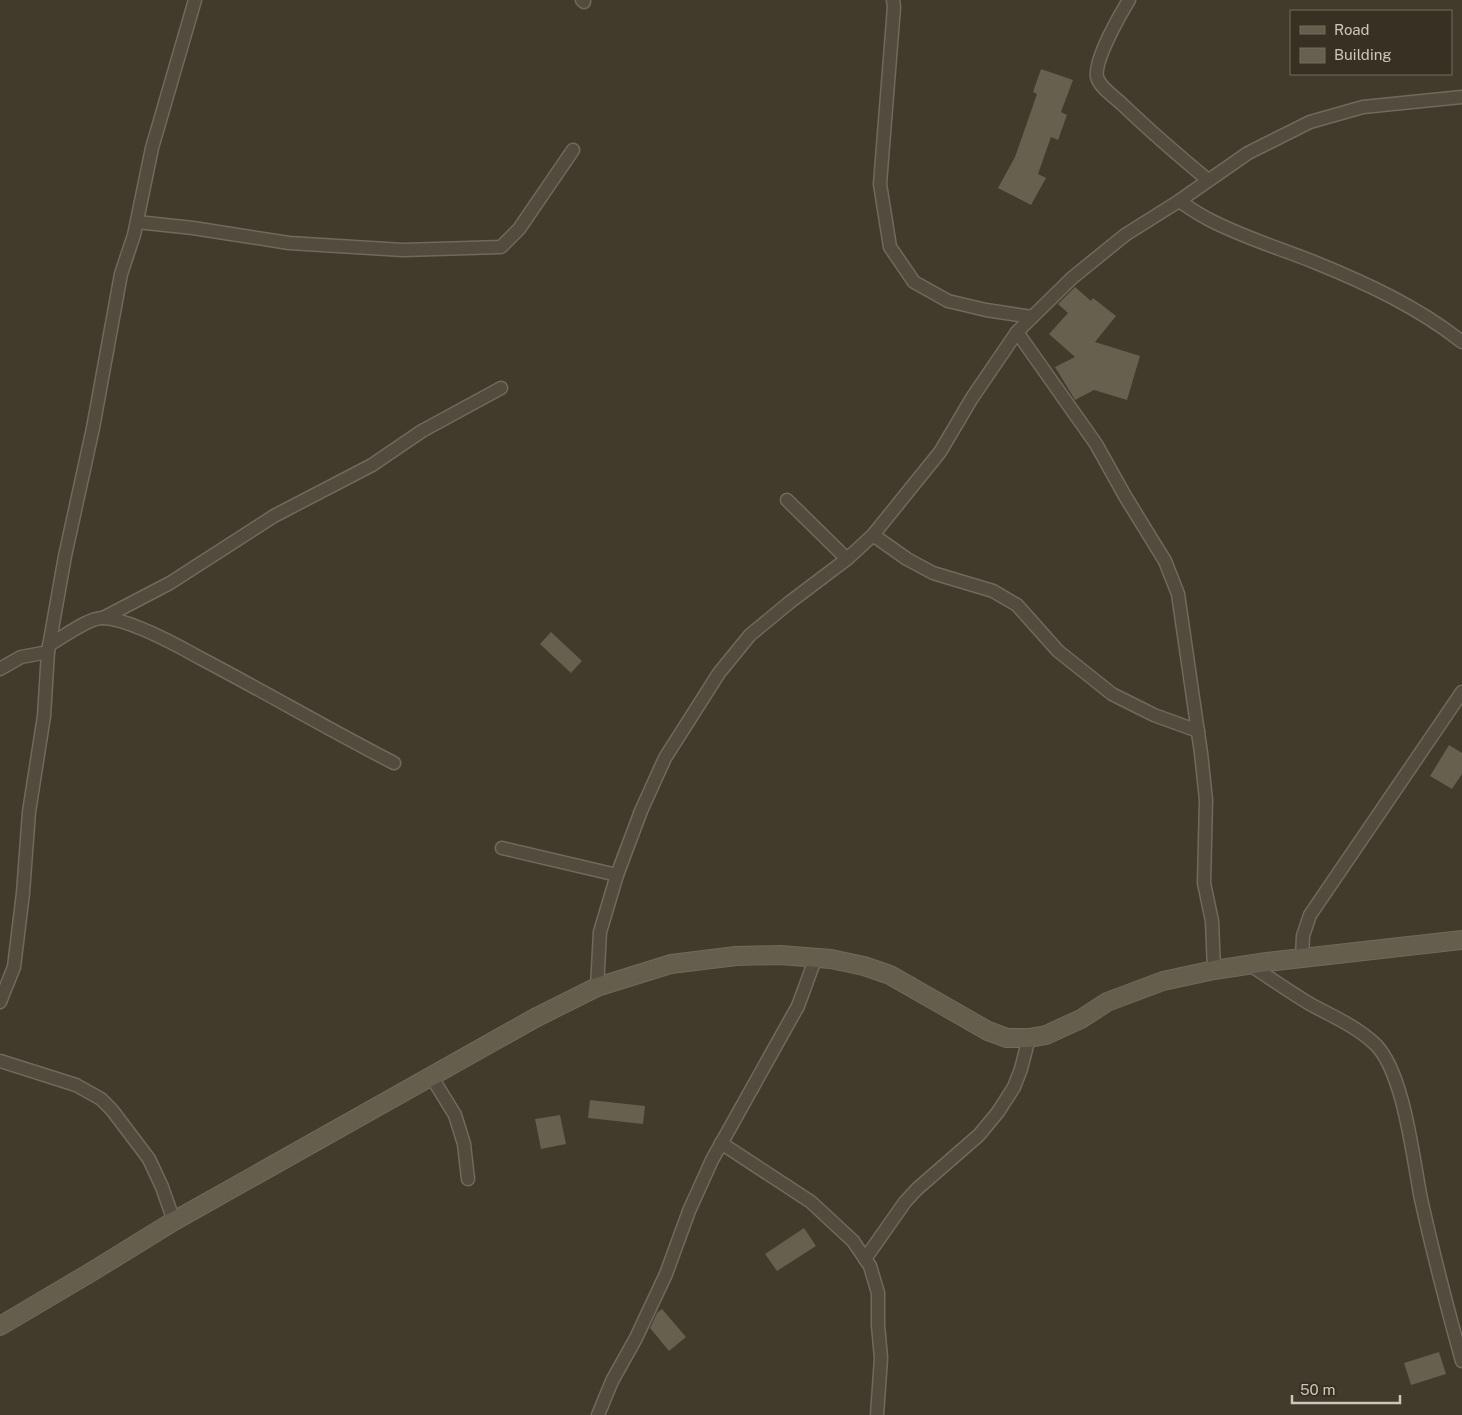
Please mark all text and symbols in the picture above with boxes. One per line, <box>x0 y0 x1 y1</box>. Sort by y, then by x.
legend <box>1290 10 1452 75</box>
text: Road <box>1334 21 1370 38</box>
text: Building <box>1334 46 1392 63</box>
scale bar <box>1292 1372 1400 1404</box>
text: 50 m <box>1300 1381 1335 1398</box>

